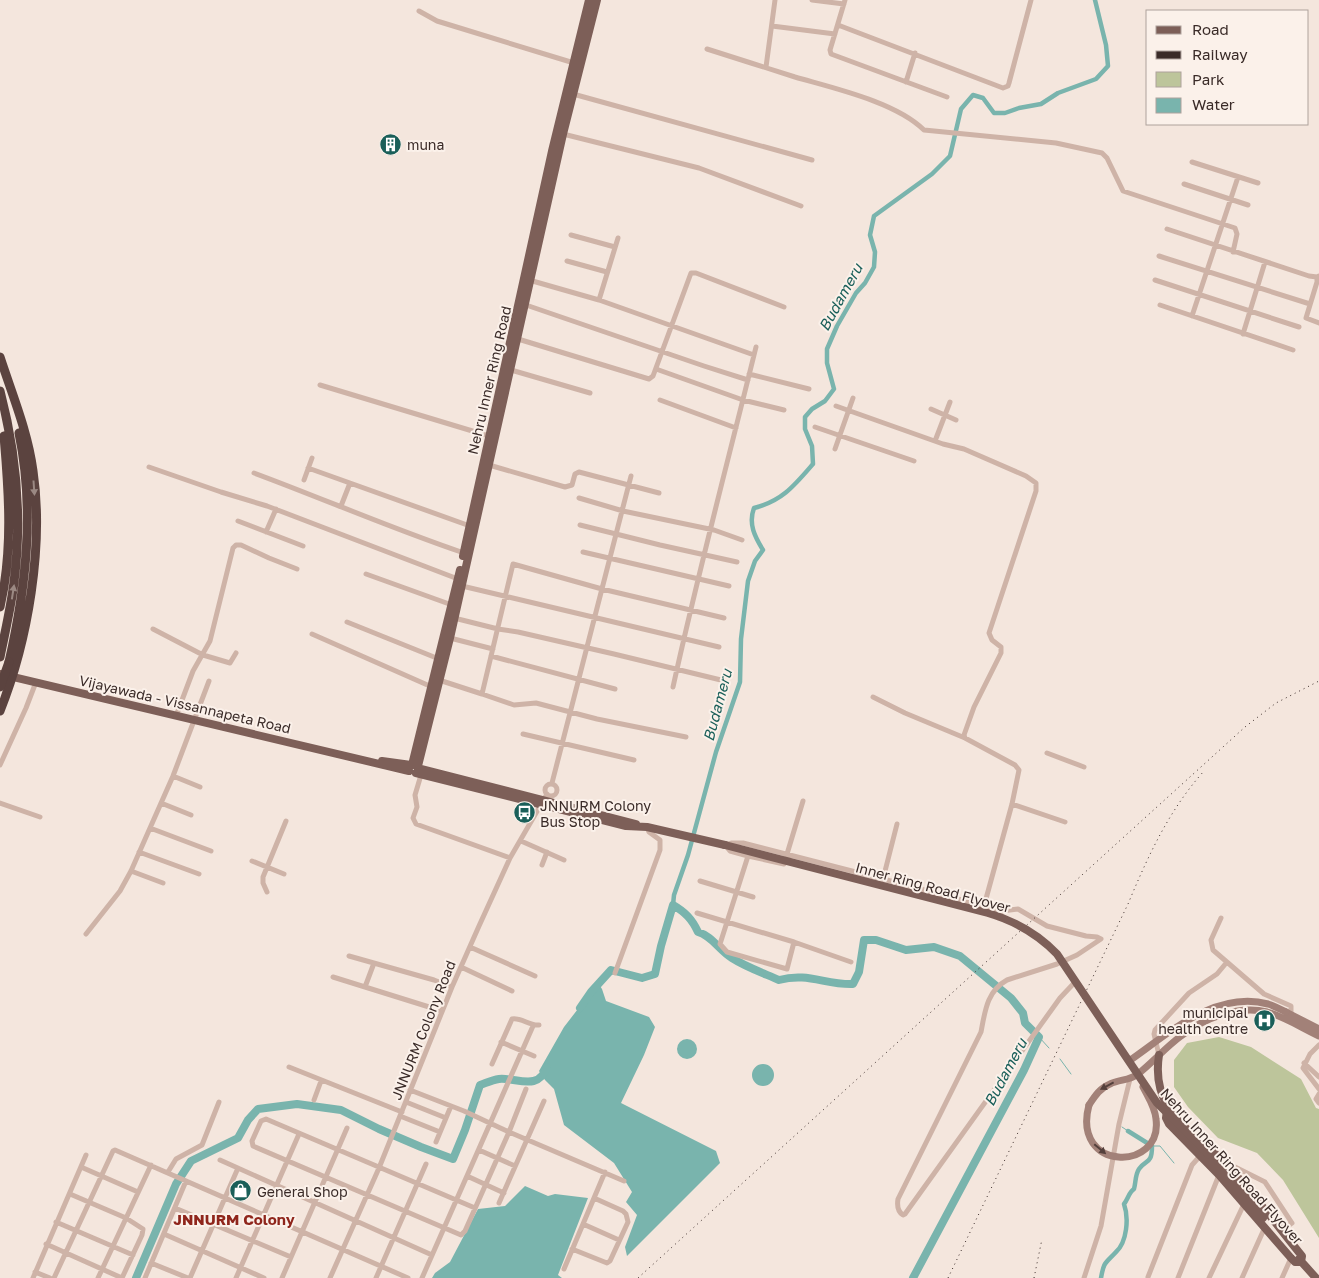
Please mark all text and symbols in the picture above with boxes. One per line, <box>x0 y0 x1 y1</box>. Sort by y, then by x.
legend <box>1146 10 1309 125</box>
text: Road <box>1192 20 1229 38</box>
text: Railway <box>1192 45 1248 63</box>
text: Park <box>1192 70 1225 88</box>
text: Water <box>1192 95 1235 113</box>
building icon: muna <box>379 132 403 156</box>
place label: muna <box>407 136 444 153</box>
water label: Budameru <box>814 260 866 334</box>
street label: Nehru Inner Ring Road <box>464 304 514 456</box>
one-way arrow <box>31 481 39 497</box>
one-way arrow <box>9 584 17 600</box>
water label: Budameru <box>699 666 735 743</box>
street label: Vijayawada - Vissannapeta Road <box>78 671 292 737</box>
place label: JNNURM Colony Bus Stop <box>540 797 651 830</box>
bus stop icon: JNNURM Colony Bus Stop <box>512 801 536 825</box>
street label: Inner Ring Road Flyover <box>854 858 1013 916</box>
street label: JNNURM Colony Road <box>387 958 459 1102</box>
place label: municipal health centre <box>1158 1004 1248 1037</box>
hospital icon: municipal health centre <box>1252 1008 1276 1032</box>
water label: Budameru <box>980 1034 1031 1109</box>
one-way arrow <box>1100 1082 1115 1090</box>
street label: Nehru Inner Ring Road Flyover <box>1157 1084 1307 1248</box>
one-way arrow <box>1093 1143 1106 1154</box>
shop icon: General Shop <box>229 1179 253 1203</box>
place label: General Shop <box>257 1183 348 1200</box>
district label: JNNURM Colony <box>173 1210 295 1228</box>

